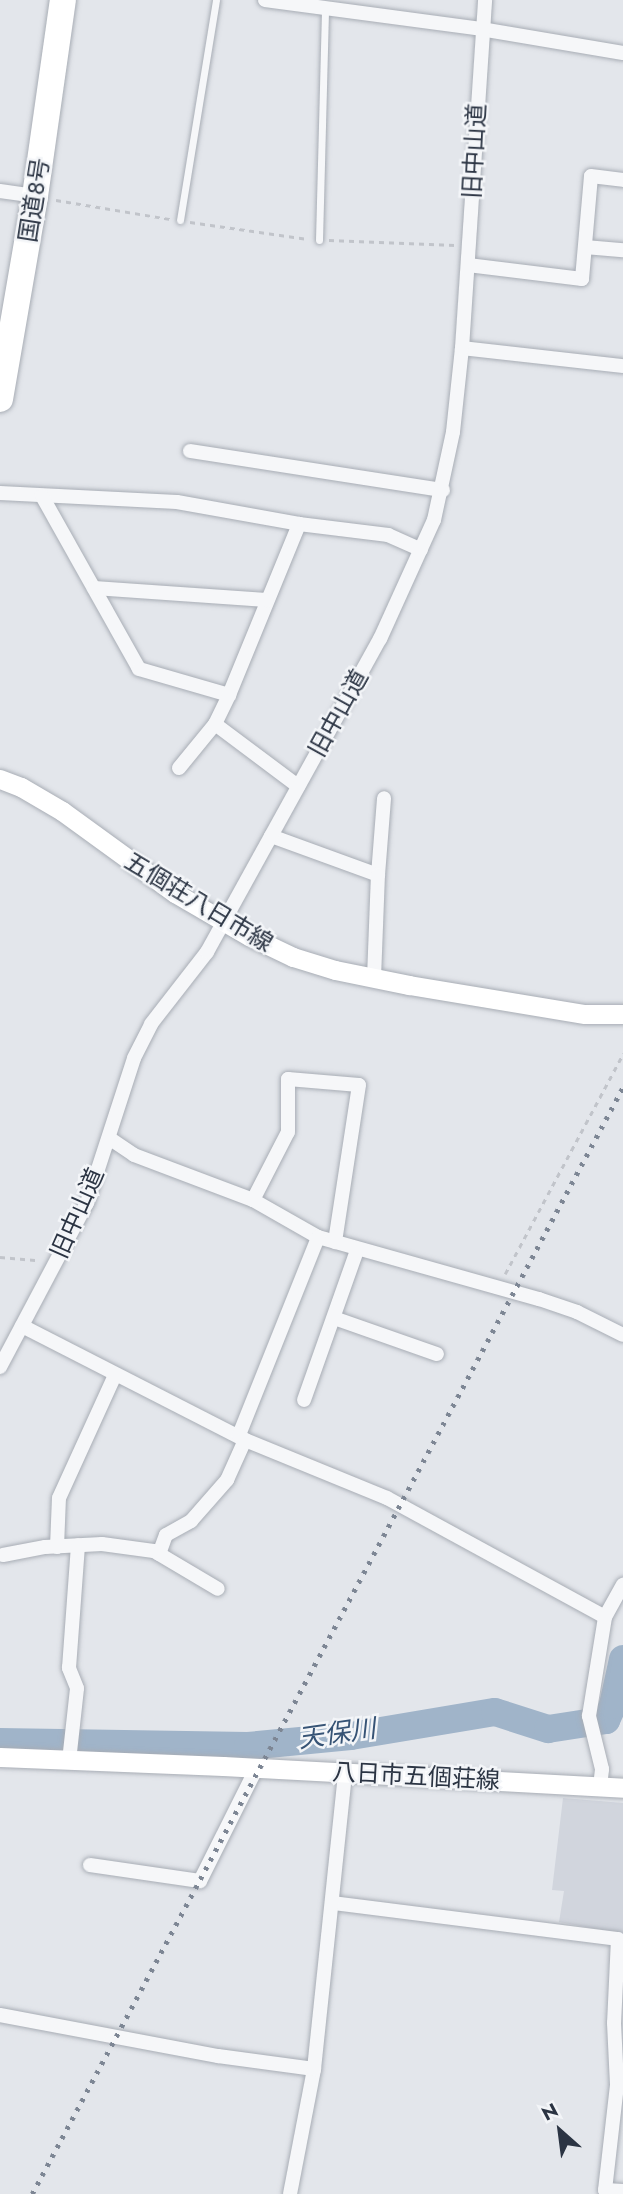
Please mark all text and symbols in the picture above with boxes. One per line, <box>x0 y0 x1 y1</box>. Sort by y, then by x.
street label: 旧中山道 <box>457 102 491 200</box>
street label: 国道8号 <box>13 156 55 244</box>
street label: 旧中山道 <box>302 664 374 762</box>
street label: 五個荘八日市線 <box>120 846 278 958</box>
street label: 旧中山道 <box>44 1163 110 1263</box>
water label: 天保川 <box>296 1713 378 1755</box>
street label: 八日市五個荘線 <box>331 1757 501 1795</box>
north arrow <box>525 2096 595 2166</box>
text: N <box>537 2097 563 2127</box>

